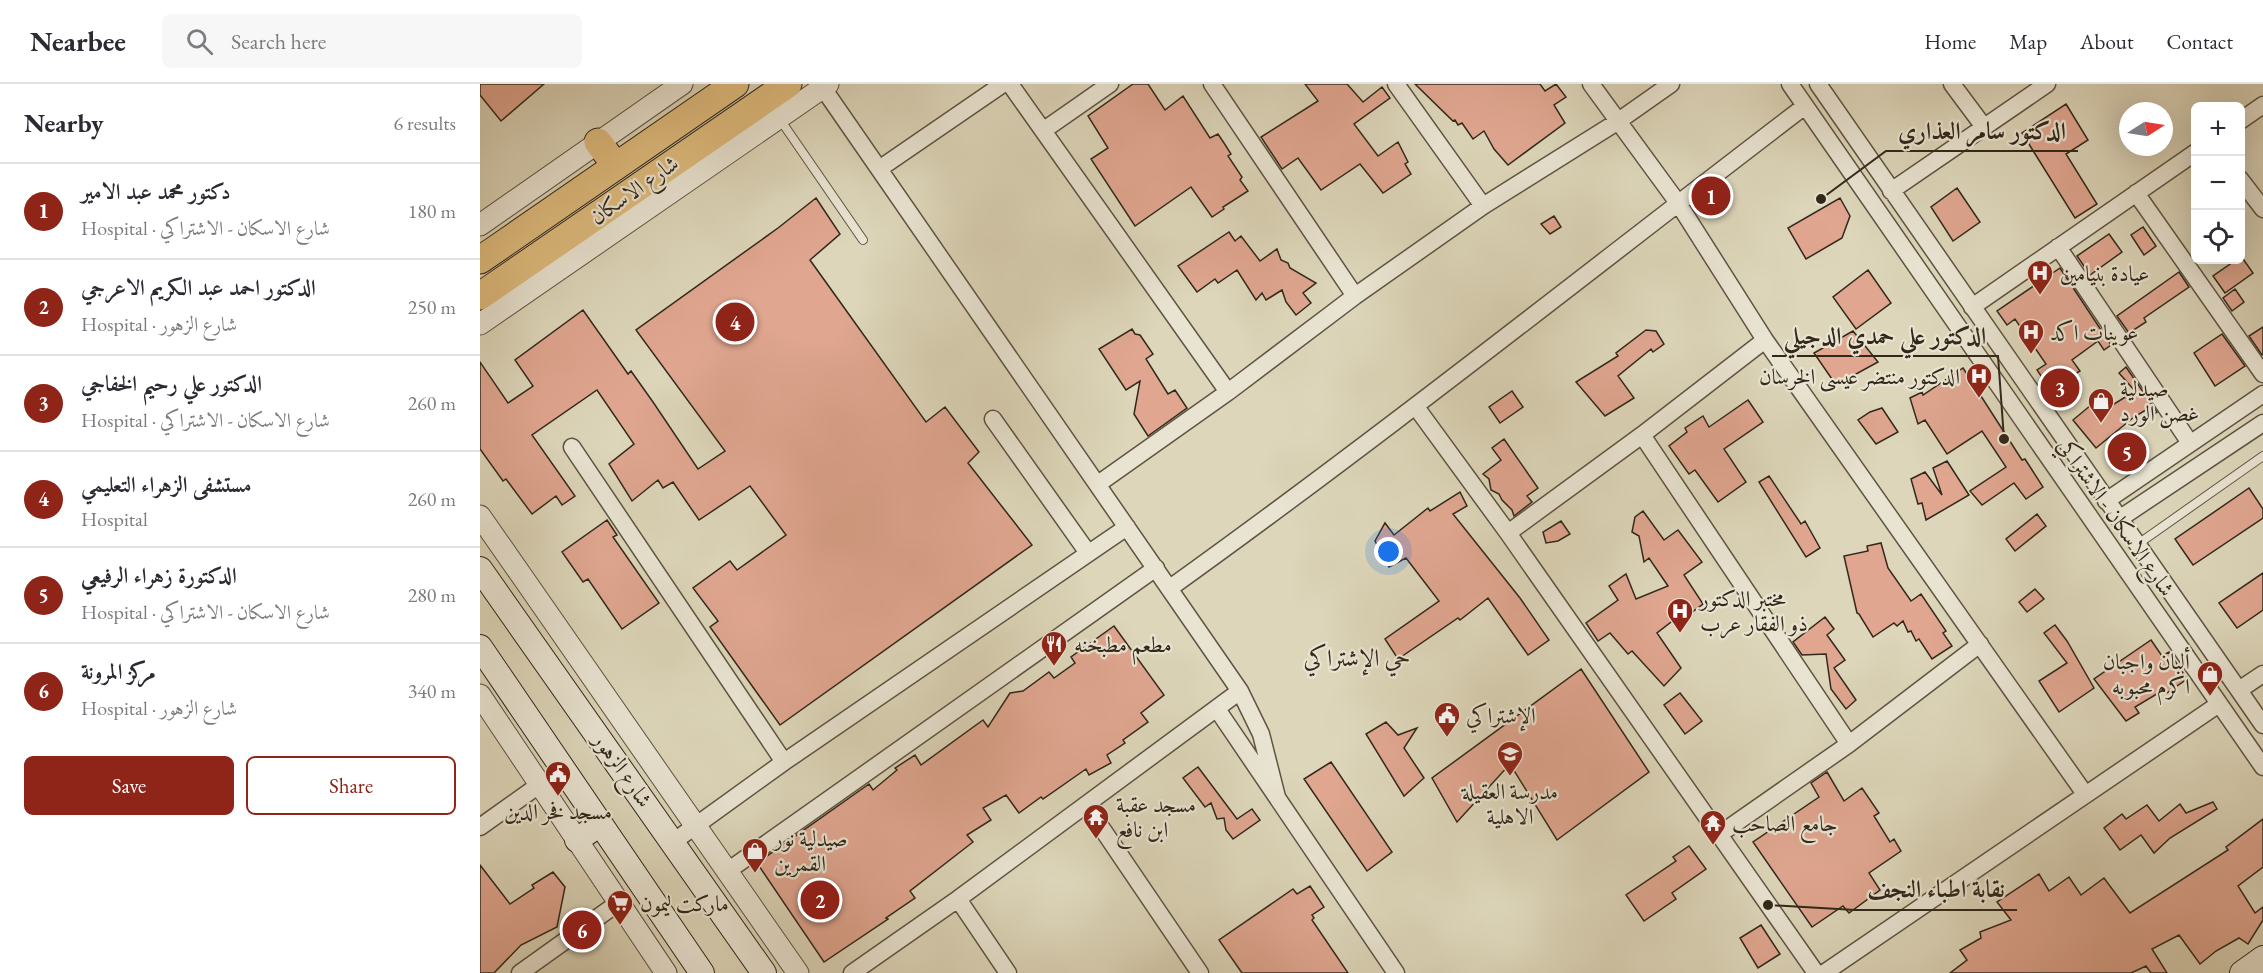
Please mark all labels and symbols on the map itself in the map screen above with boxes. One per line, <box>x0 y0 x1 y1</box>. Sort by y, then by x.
north arrow <box>2119 102 2173 156</box>
callout: الدكتور سامر العذاري <box>1886 109 2078 151</box>
text: الدكتور سامر العذاري <box>1898 115 2066 150</box>
street label: شارع الاسكان <box>584 149 687 235</box>
pin: 1 <box>1692 174 1730 218</box>
hospital icon: عيادة بنيامين <box>2025 258 2055 296</box>
place label: عيادة بنيامين <box>2060 259 2150 288</box>
pin: 4 <box>716 300 754 344</box>
callout: الدكتور علي حمدي الدجيلي <box>1772 314 1998 356</box>
hospital icon: عوينات اكد <box>2016 317 2046 355</box>
place label: عوينات اكد <box>2050 318 2138 347</box>
text: الدكتور علي حمدي الدجيلي <box>1783 320 1986 359</box>
hospital icon: الدكتور منتضر عيسى الخرسان <box>1964 361 1994 399</box>
place label: الدكتور منتضر عيسى الخرسان <box>1759 362 1960 392</box>
pin: 3 <box>2040 366 2080 410</box>
place label: صيدلية غصن الورد <box>2120 374 2199 429</box>
shop icon: صيدلية غصن الورد <box>2086 386 2116 424</box>
pin: 5 <box>2108 430 2146 475</box>
street label: شارع الاسكان - الاشتراكي <box>2047 432 2182 604</box>
your location <box>1374 537 1403 566</box>
place label: مختبر الدكتور ذو الفقار عرب <box>1698 584 1808 639</box>
hospital icon: مختبر الدكتور ذو الفقار عرب <box>1665 596 1695 634</box>
restaurant icon: مطعم مطبخنه <box>1039 629 1069 667</box>
place label: مطعم مطبخنه <box>1074 630 1172 665</box>
district label: حي الإشتراكي <box>1303 642 1411 677</box>
place label: ألبان واجبان اكرم محبوبه <box>2103 646 2191 706</box>
shop icon: ألبان واجبان اكرم محبوبه <box>2195 659 2225 697</box>
public building icon: الإشتراكي <box>1432 700 1462 738</box>
place label: الإشتراكي <box>1466 701 1536 734</box>
street label: شارع الزهور <box>582 725 659 815</box>
school or university icon: مدرسة العقيلة الاهلية <box>1495 739 1525 777</box>
public building icon: مسجد فخر الدين <box>543 759 573 797</box>
place label: مدرسة العقيلة الاهلية <box>1461 777 1558 831</box>
place label: مسجد عقبة ابن نافع <box>1116 790 1196 849</box>
place label: مسجد فخر الدين <box>504 797 612 826</box>
temple icon: مسجد عقبة ابن نافع <box>1081 802 1111 840</box>
temple icon: جامع الصاحب <box>1698 808 1728 846</box>
place label: جامع الصاحب <box>1732 809 1838 843</box>
place label: صيدلية نور القمرين <box>772 824 848 878</box>
shop icon: صيدلية نور القمرين <box>740 836 770 874</box>
callout: نقابة اطباء النجف <box>1855 868 2017 910</box>
text: نقابة اطباء النجف <box>1867 873 2005 904</box>
pin: 2 <box>800 878 840 922</box>
supermarket icon: ماركت ليمون <box>605 888 635 926</box>
place label: ماركت ليمون <box>640 889 729 918</box>
pin: 6 <box>562 908 602 952</box>

